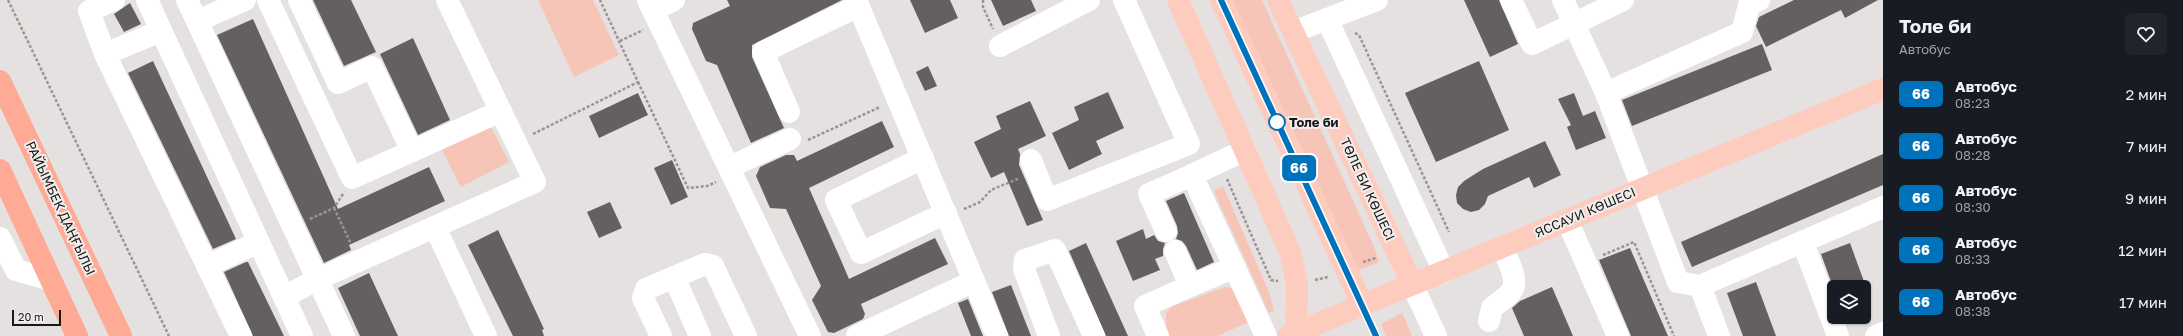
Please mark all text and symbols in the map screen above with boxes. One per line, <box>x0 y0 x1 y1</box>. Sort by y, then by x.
button: heart <box>2125 13 2167 55</box>
text: Толе би <box>1899 14 1971 37</box>
text: Автобус <box>1899 41 1951 57</box>
text: Автобус <box>1955 77 2017 95</box>
text: 66 <box>1912 85 1930 102</box>
text: 2 мин <box>2125 85 2167 103</box>
text: 08:23 <box>1955 95 1990 111</box>
marker: Толе би <box>1268 113 1286 131</box>
place label: Толе би <box>1289 114 1339 130</box>
text: Автобус <box>1955 129 2017 147</box>
street label: ТӨЛЕ БИ КӨШЕСІ <box>1337 135 1399 243</box>
text: 66 <box>1912 137 1930 154</box>
text: 7 мин <box>2126 137 2167 155</box>
street label: РАЙЫМБЕК ДАҢҒЫЛЫ <box>23 138 99 278</box>
text: 08:28 <box>1955 147 1990 163</box>
line badge: 66 <box>1281 155 1317 181</box>
text: 66 <box>1290 159 1308 176</box>
text: Автобус <box>1955 181 2017 199</box>
street label: ЯССАУИ КӨШЕСІ <box>1532 184 1638 240</box>
text: 66 <box>1912 189 1930 206</box>
text: 9 мин <box>2125 189 2167 207</box>
text: 08:30 <box>1955 199 1991 215</box>
text: Автобус <box>1955 233 2017 251</box>
text: 66 <box>1912 241 1930 258</box>
text: 12 мин <box>2118 241 2167 259</box>
text: 08:33 <box>1955 251 1990 267</box>
map controls <box>1827 280 1871 324</box>
button: layers <box>1827 280 1871 324</box>
text: Автобус <box>1955 285 2017 303</box>
text: 66 <box>1912 293 1930 310</box>
text: 17 мин <box>2119 293 2167 311</box>
text: 08:38 <box>1955 303 1990 319</box>
scale bar <box>12 308 61 327</box>
text: 20 m <box>18 310 44 323</box>

